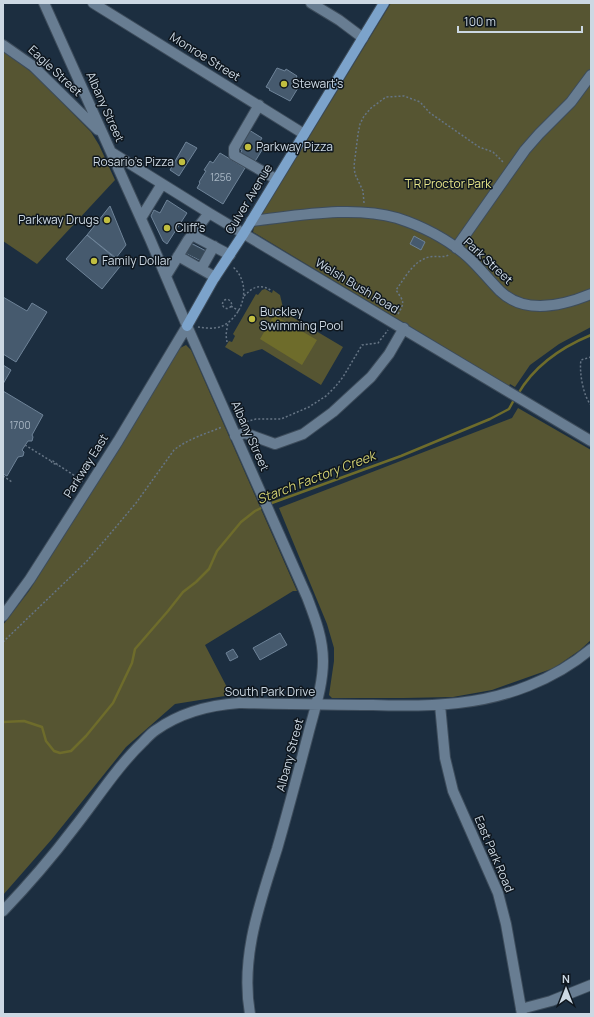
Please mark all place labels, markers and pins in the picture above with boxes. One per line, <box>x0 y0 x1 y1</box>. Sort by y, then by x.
place label: Stewart's <box>292 75 343 92</box>
marker: Stewart's <box>279 79 289 89</box>
place label: Parkway Pizza <box>256 138 333 155</box>
marker: Parkway Pizza <box>243 142 253 152</box>
place label: Rosario's Pizza <box>93 153 174 170</box>
marker: Rosario's Pizza <box>177 157 187 167</box>
place label: Parkway Drugs <box>18 211 99 228</box>
marker: Parkway Drugs <box>102 215 112 225</box>
place label: Cliff's <box>175 219 205 236</box>
marker: Cliff's <box>162 223 172 233</box>
place label: Family Dollar <box>102 252 171 269</box>
marker: Family Dollar <box>89 256 99 266</box>
place label: Buckley Swimming Pool <box>260 303 343 334</box>
marker: Buckley Swimming Pool <box>247 314 257 324</box>

